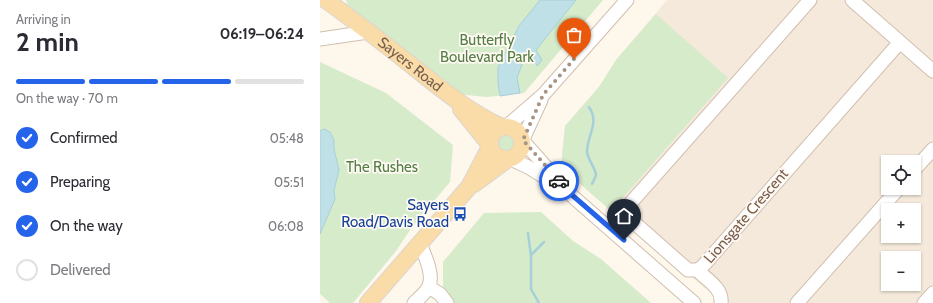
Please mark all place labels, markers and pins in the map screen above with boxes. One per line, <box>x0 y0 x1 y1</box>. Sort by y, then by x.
pin <box>557 18 591 59</box>
place label: Sayers Road/Davis Road <box>341 196 449 231</box>
pin <box>607 199 641 240</box>
bus stop icon: Sayers Road/Davis Road <box>452 206 468 222</box>

